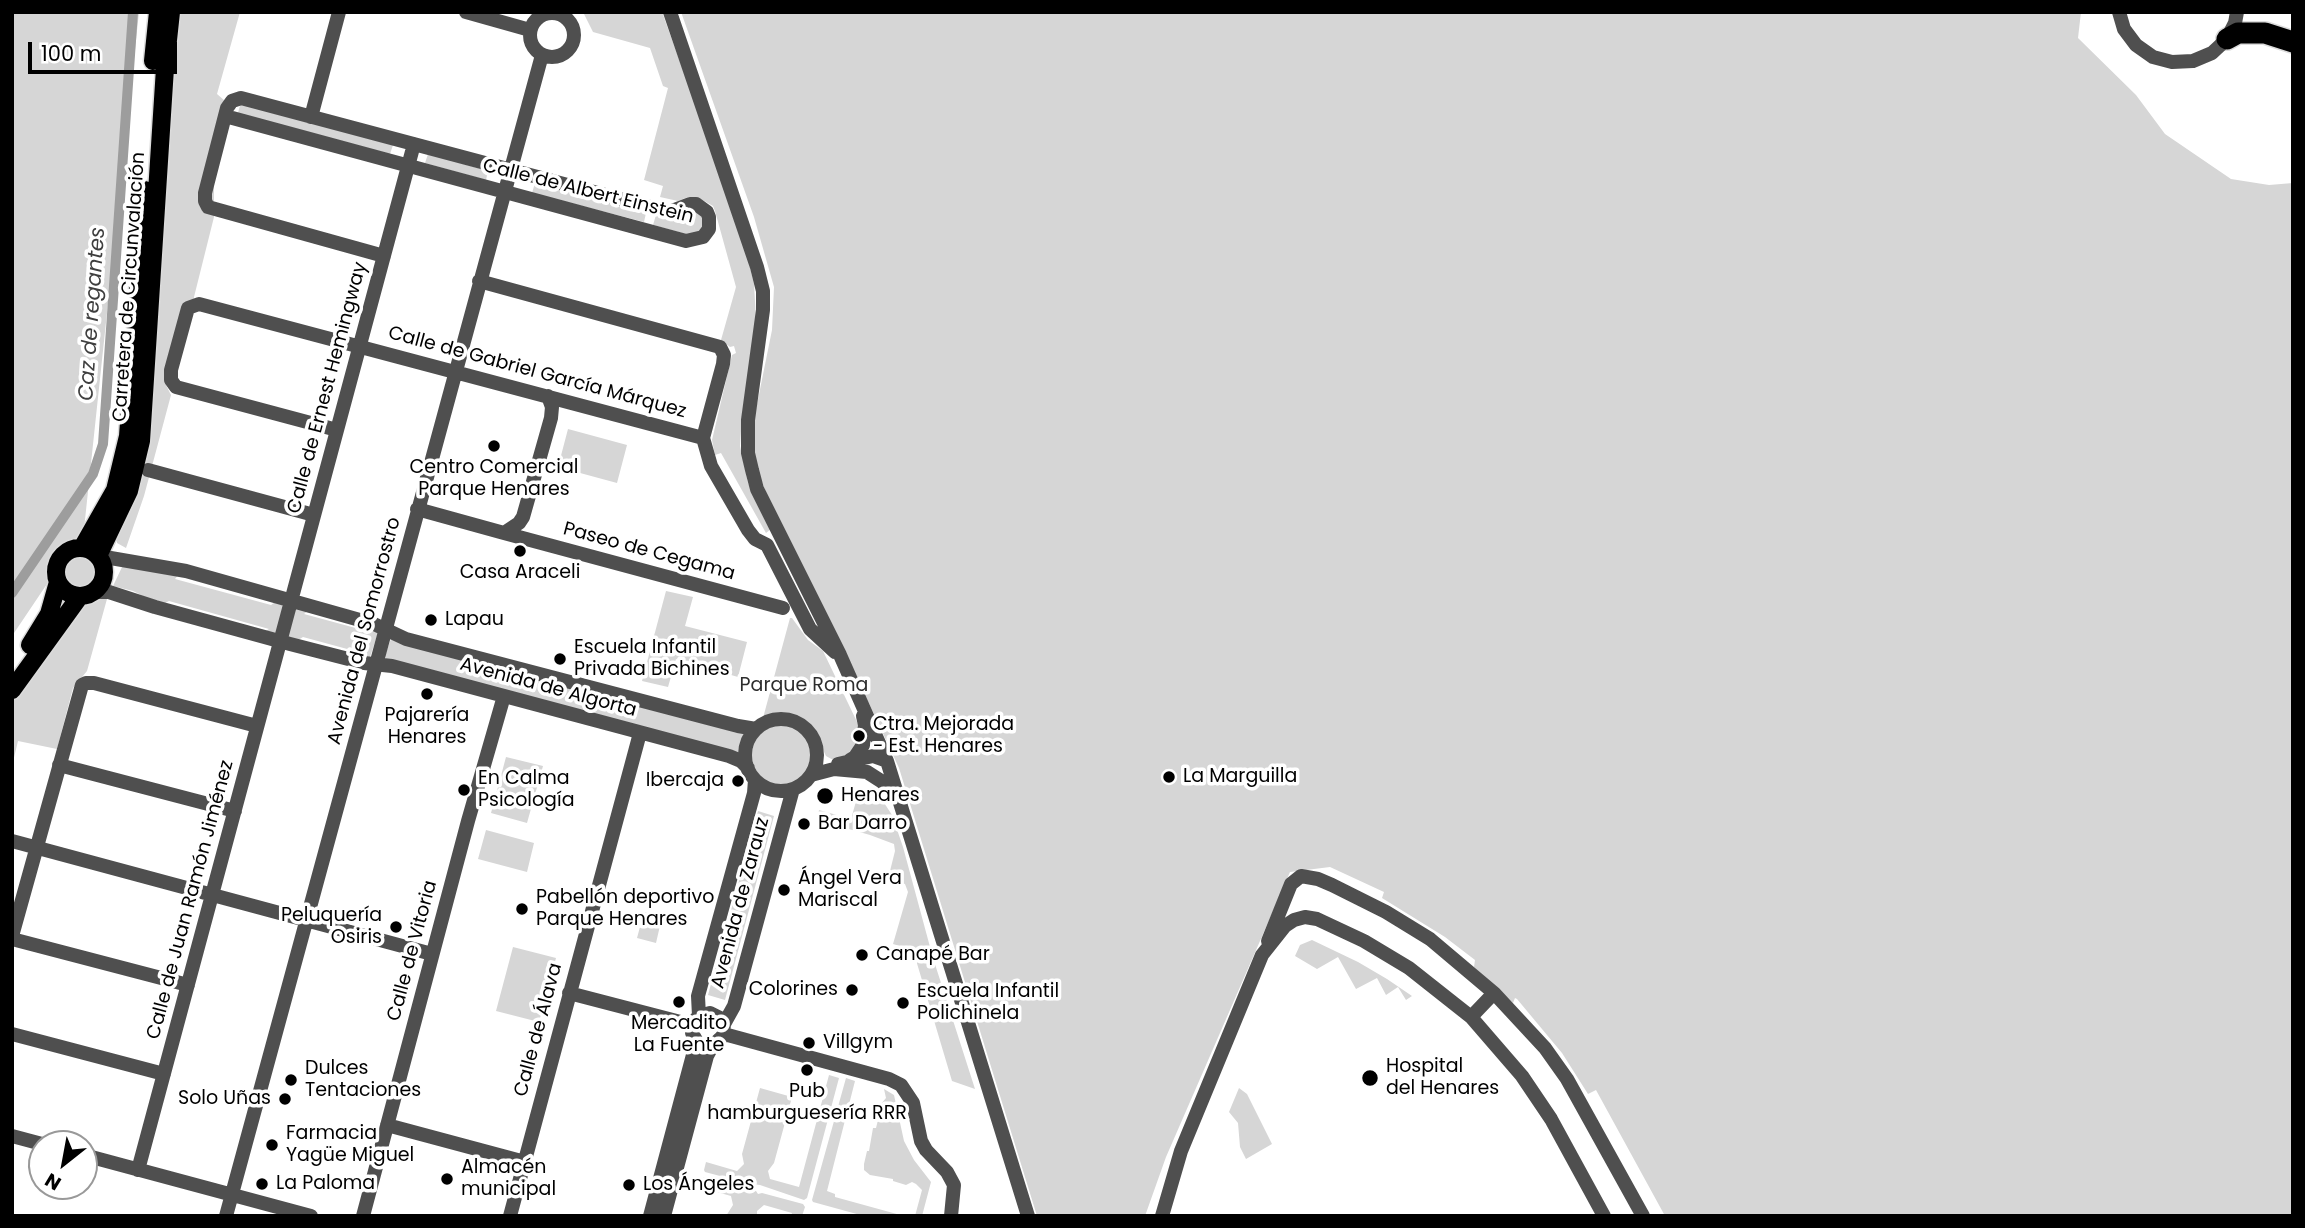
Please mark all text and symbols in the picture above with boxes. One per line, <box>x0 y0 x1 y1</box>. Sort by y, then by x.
scale bar <box>32 28 180 72</box>
text: 100 m <box>41 39 101 68</box>
street label: Carretera de Circunvalación <box>109 151 151 423</box>
street label: Calle de Albert Einstein <box>480 155 696 229</box>
water label: Caz de regantes <box>74 226 112 402</box>
street label: Calle de Ernest Hemingway <box>283 260 373 516</box>
street label: Calle de Gabriel García Márquez <box>385 322 689 424</box>
marker: Centro Comercial Parque Henares <box>486 438 502 454</box>
place label: Centro Comercial Parque Henares <box>410 457 578 501</box>
street label: Avenida del Somorrostro <box>324 515 406 747</box>
street label: Paseo de Cegama <box>561 518 737 586</box>
marker: Casa Araceli <box>512 543 528 559</box>
place label: Casa Araceli <box>460 562 580 584</box>
place label: Lapau <box>445 609 504 631</box>
marker: Lapau <box>423 612 439 628</box>
place label: Escuela Infantil Privada Bichines <box>574 637 730 681</box>
marker: Escuela Infantil Privada Bichines <box>552 651 568 667</box>
street label: Avenida de Algorta <box>457 653 639 723</box>
park label: Parque Roma <box>740 675 868 697</box>
marker: Pajarería Henares <box>419 686 435 702</box>
place label: Pajarería Henares <box>385 705 469 749</box>
place label: Ctra. Mejorada - Est. Henares <box>873 714 1014 758</box>
marker: Ctra. Mejorada - Est. Henares <box>851 728 867 744</box>
street label: Calle de Juan Ramón Jiménez <box>143 758 239 1042</box>
place label: La Marguilla <box>1183 766 1297 788</box>
place label: En Calma Psicología <box>478 768 574 812</box>
marker: La Marguilla <box>1161 769 1177 785</box>
place label: Ibercaja <box>646 770 724 792</box>
marker: Ibercaja <box>730 773 746 789</box>
marker: En Calma Psicología <box>456 782 472 798</box>
place label: Henares <box>841 785 920 807</box>
marker: Henares <box>815 786 835 806</box>
place label: Bar Darro <box>818 813 907 835</box>
street label: Avenida de Zarauz <box>707 815 775 991</box>
marker: Bar Darro <box>796 816 812 832</box>
place label: Ángel Vera Mariscal <box>798 868 902 912</box>
street label: Calle de Vitoria <box>383 878 443 1024</box>
marker: Ángel Vera Mariscal <box>776 882 792 898</box>
place label: Pabellón deportivo Parque Henares <box>536 887 714 931</box>
marker: Pabellón deportivo Parque Henares <box>514 901 530 917</box>
place label: Peluquería Osiris <box>281 905 382 949</box>
marker: Peluquería Osiris <box>388 919 404 935</box>
place label: Canapé Bar <box>876 944 990 966</box>
marker: Canapé Bar <box>854 947 870 963</box>
street label: Calle de Álava <box>510 961 568 1099</box>
place label: Colorines <box>749 979 838 1001</box>
place label: Escuela Infantil Polichinela <box>917 981 1059 1025</box>
marker: Colorines <box>844 982 860 998</box>
marker: Mercadito La Fuente <box>671 994 687 1010</box>
marker: Escuela Infantil Polichinela <box>895 995 911 1011</box>
place label: Mercadito La Fuente <box>631 1013 727 1057</box>
place label: Villgym <box>823 1032 893 1054</box>
marker: Villgym <box>801 1035 817 1051</box>
place label: Hospital del Henares <box>1386 1056 1499 1100</box>
place label: Dulces Tentaciones <box>305 1058 421 1102</box>
marker: Pub hamburguesería RRR <box>799 1062 815 1078</box>
marker: Hospital del Henares <box>1360 1068 1380 1088</box>
marker: Dulces Tentaciones <box>283 1072 299 1088</box>
place label: Pub hamburguesería RRR <box>707 1081 907 1125</box>
place label: Solo Uñas <box>178 1088 271 1110</box>
marker: Solo Uñas <box>277 1091 293 1107</box>
place label: Farmacia Yagüe Miguel <box>286 1123 414 1167</box>
north arrow <box>28 1130 98 1200</box>
marker: Farmacia Yagüe Miguel <box>264 1137 280 1153</box>
place label: Almacén municipal <box>461 1157 556 1201</box>
text: N <box>40 1166 66 1197</box>
marker: Almacén municipal <box>439 1171 455 1187</box>
place label: La Paloma <box>276 1173 375 1195</box>
place label: Los Ángeles <box>643 1174 754 1196</box>
marker: La Paloma <box>254 1176 270 1192</box>
marker: Los Ángeles <box>621 1177 637 1193</box>

